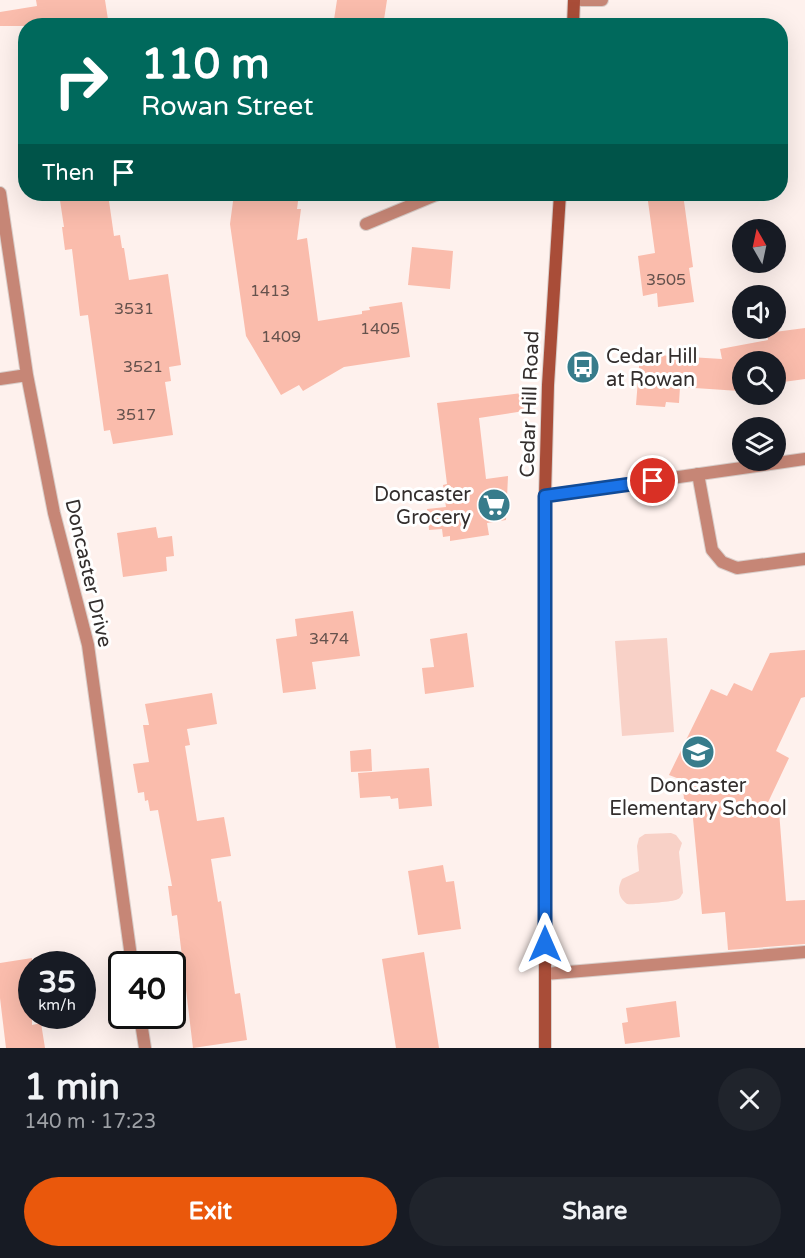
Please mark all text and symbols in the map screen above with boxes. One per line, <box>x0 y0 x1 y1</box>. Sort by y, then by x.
text: 110 m <box>141 39 270 90</box>
icon: right <box>42 42 120 120</box>
text: Rowan Street <box>141 90 313 123</box>
icon: arrive <box>107 156 140 189</box>
text: Then <box>42 160 95 186</box>
north arrow <box>732 219 786 273</box>
map controls <box>732 219 786 471</box>
house number: 3505 <box>646 270 686 290</box>
house number: 1413 <box>250 281 290 301</box>
button: sound <box>732 285 786 339</box>
house number: 3531 <box>114 299 154 319</box>
house number: 1405 <box>360 319 400 339</box>
house number: 1409 <box>261 327 301 347</box>
street label: Cedar Hill Road <box>515 330 545 478</box>
place label: Cedar Hill at Rowan <box>606 345 697 392</box>
bus stop icon: Cedar Hill at Rowan <box>565 349 601 385</box>
button: search <box>732 351 786 405</box>
house number: 3521 <box>123 357 163 377</box>
house number: 3517 <box>116 405 156 425</box>
button: layers <box>732 417 786 471</box>
pin <box>627 455 678 506</box>
icon: arrive <box>636 464 669 497</box>
place label: Doncaster Grocery <box>374 483 471 530</box>
supermarket icon: Doncaster Grocery <box>476 487 512 523</box>
street label: Doncaster Drive <box>59 497 117 650</box>
house number: 3474 <box>309 629 349 649</box>
school or university icon: Doncaster Elementary School <box>680 734 716 770</box>
place label: Doncaster Elementary School <box>609 774 787 821</box>
position arrow <box>513 912 577 976</box>
speed limit sign: 40 <box>108 951 186 1029</box>
text: 35 <box>38 964 76 1001</box>
text: km/h <box>38 996 76 1014</box>
text: 1 min <box>24 1066 120 1109</box>
button: close <box>718 1068 781 1131</box>
text: 140 m · 17:23 <box>24 1110 156 1134</box>
button: Exit <box>24 1177 397 1246</box>
button: Share <box>409 1177 781 1246</box>

